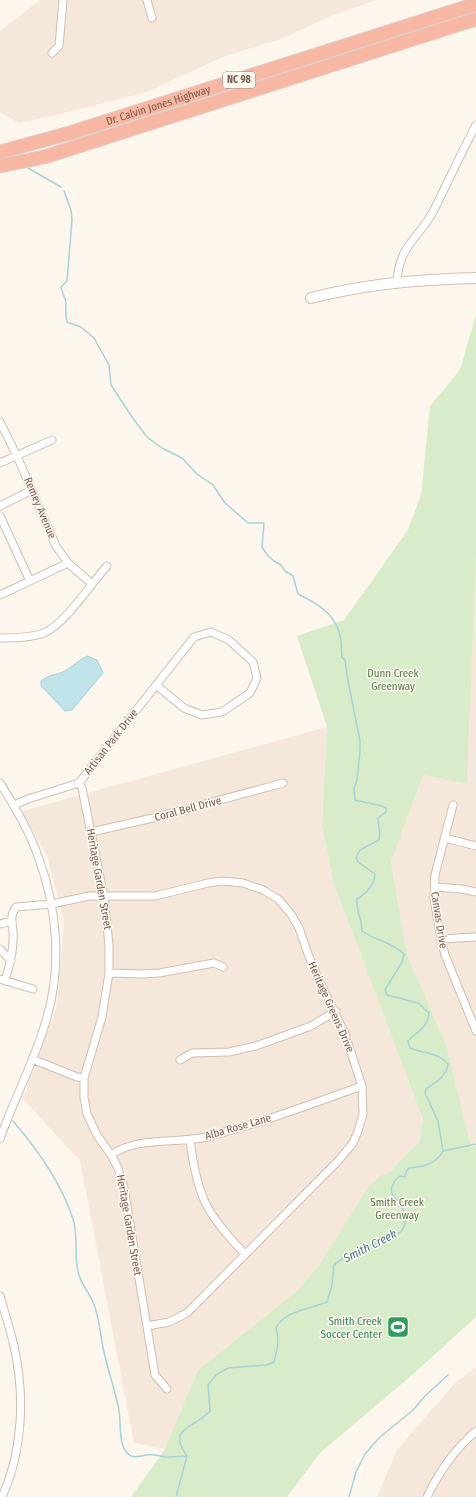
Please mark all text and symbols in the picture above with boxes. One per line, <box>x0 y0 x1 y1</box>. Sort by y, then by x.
road number: NC 98 <box>223 72 255 88</box>
street label: Dr. Calvin Jones Highway <box>104 82 212 128</box>
street label: Remey Avenue <box>21 475 59 541</box>
park label: Dunn Creek Greenway <box>367 667 420 693</box>
street label: Artisan Park Drive <box>81 707 141 777</box>
street label: Coral Bell Drive <box>153 794 223 824</box>
street label: Heritage Garden Street <box>84 827 114 931</box>
street label: Canvas Drive <box>428 891 450 949</box>
street label: Heritage Greens Drive <box>305 960 357 1054</box>
street label: Alba Rose Lane <box>203 1111 273 1143</box>
street label: Heritage Garden Street <box>114 1173 144 1277</box>
park label: Smith Creek Greenway <box>370 1196 425 1222</box>
water label: Smith Creek <box>340 1227 399 1266</box>
sports icon: Smith Creek Soccer Center <box>385 1314 411 1340</box>
place label: Smith Creek Soccer Center <box>321 1315 383 1341</box>

